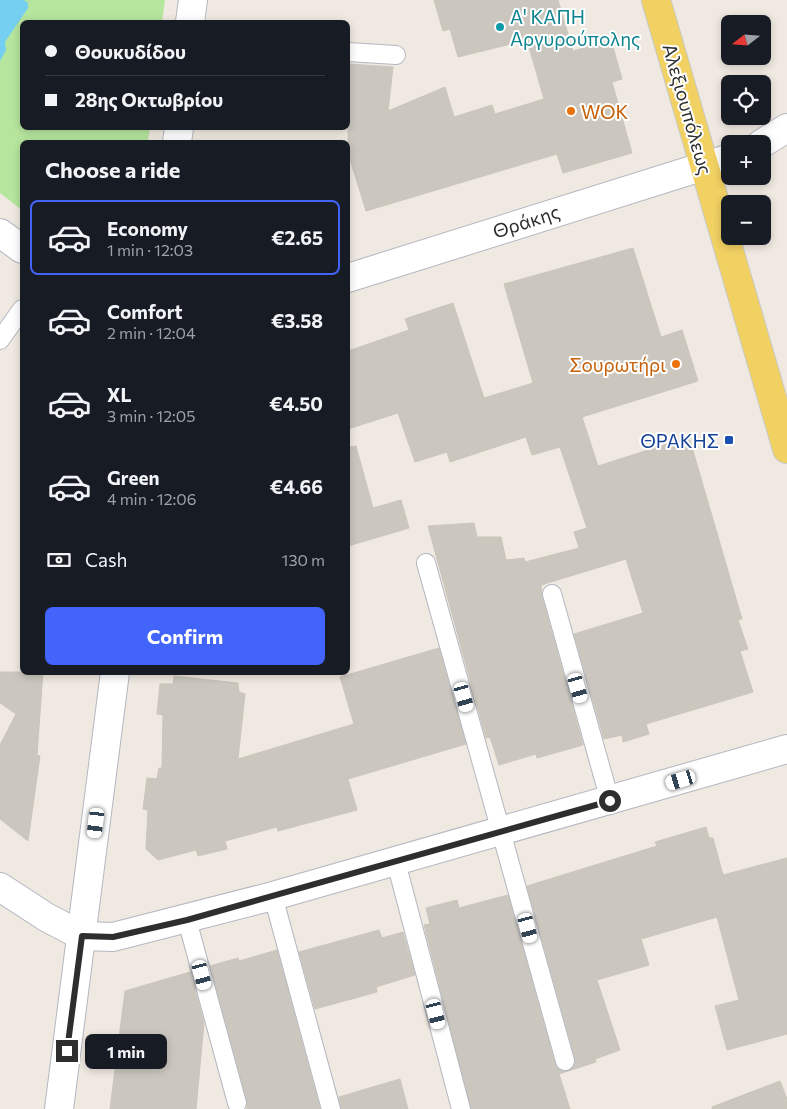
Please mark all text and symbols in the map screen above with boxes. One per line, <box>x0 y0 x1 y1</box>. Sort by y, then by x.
place label: Α' ΚΑΠΗ Αργυρούπολης <box>510 5 640 50</box>
north arrow <box>721 15 771 65</box>
map controls <box>721 15 771 245</box>
marker: Α' ΚΑΠΗ Αργυρούπολης <box>494 21 506 33</box>
text: Θουκυδίδου <box>75 40 186 63</box>
street label: Αλεξιουπόλεως <box>658 41 718 177</box>
button: locate <box>721 75 771 125</box>
text: 28ης Οκτωβρίου <box>75 88 223 111</box>
place label: WOK <box>581 100 628 123</box>
marker: WOK <box>565 105 577 117</box>
button: + <box>721 135 771 185</box>
text: Choose a ride <box>45 156 180 183</box>
button: − <box>721 195 771 245</box>
street label: Θράκης <box>490 199 562 243</box>
icon: car <box>47 215 92 260</box>
text: Economy <box>107 217 188 240</box>
text: €2.65 <box>271 226 323 249</box>
text: 1 min · 12:03 <box>107 240 193 259</box>
icon: car <box>47 298 92 343</box>
text: Comfort <box>107 300 183 323</box>
text: €3.58 <box>271 309 323 332</box>
text: 2 min · 12:04 <box>107 323 196 342</box>
place label: Σουρωτήρι <box>569 353 666 376</box>
marker: Σουρωτήρι <box>670 358 682 370</box>
icon: car <box>47 381 92 426</box>
text: XL <box>107 383 132 406</box>
text: €4.50 <box>269 392 323 415</box>
text: 3 min · 12:05 <box>107 406 195 425</box>
place label: ΘΡΑΚΗΣ <box>640 429 719 452</box>
marker: ΘΡΑΚΗΣ <box>723 434 735 446</box>
icon: car <box>47 464 92 509</box>
text: Green <box>107 466 159 489</box>
text: €4.66 <box>270 475 323 498</box>
text: 4 min · 12:06 <box>107 489 196 508</box>
icon: cash <box>45 546 73 574</box>
text: Cash <box>85 548 127 571</box>
text: 130 m <box>282 550 325 569</box>
button: Confirm <box>45 607 325 665</box>
car <box>566 672 589 704</box>
car <box>452 681 475 713</box>
car <box>664 768 697 792</box>
route start <box>599 790 621 812</box>
car <box>86 807 105 839</box>
car <box>516 912 539 944</box>
car <box>190 959 213 991</box>
car <box>425 998 446 1030</box>
callout: 1 min <box>84 1034 167 1068</box>
route end <box>56 1040 78 1062</box>
text: 1 min <box>107 1042 145 1061</box>

